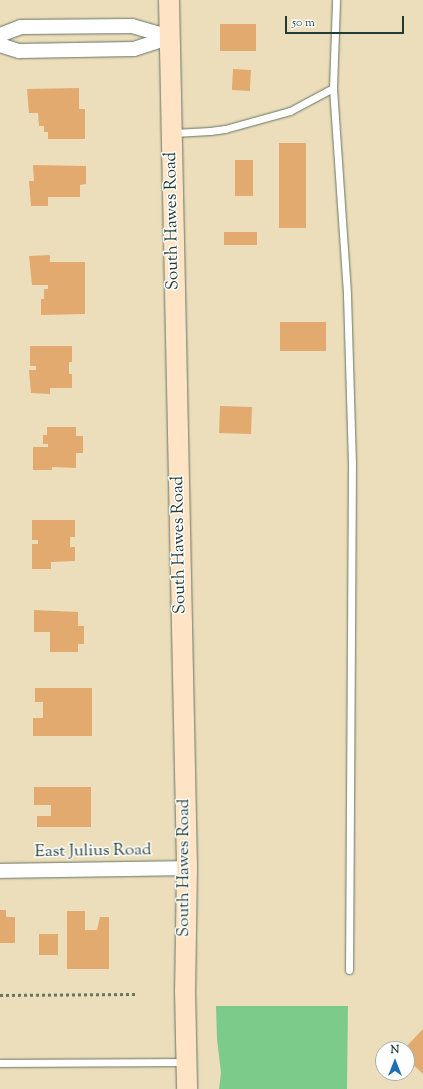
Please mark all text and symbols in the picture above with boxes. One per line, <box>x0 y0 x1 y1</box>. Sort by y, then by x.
scale bar <box>287 8 406 34</box>
text: 50 m <box>292 14 315 32</box>
street label: South Hawes Road <box>162 152 184 290</box>
street label: South Hawes Road <box>169 476 191 614</box>
street label: South Hawes Road <box>175 799 195 937</box>
street label: East Julius Road <box>34 841 152 863</box>
north arrow <box>375 1041 415 1081</box>
text: N <box>391 1042 399 1058</box>

